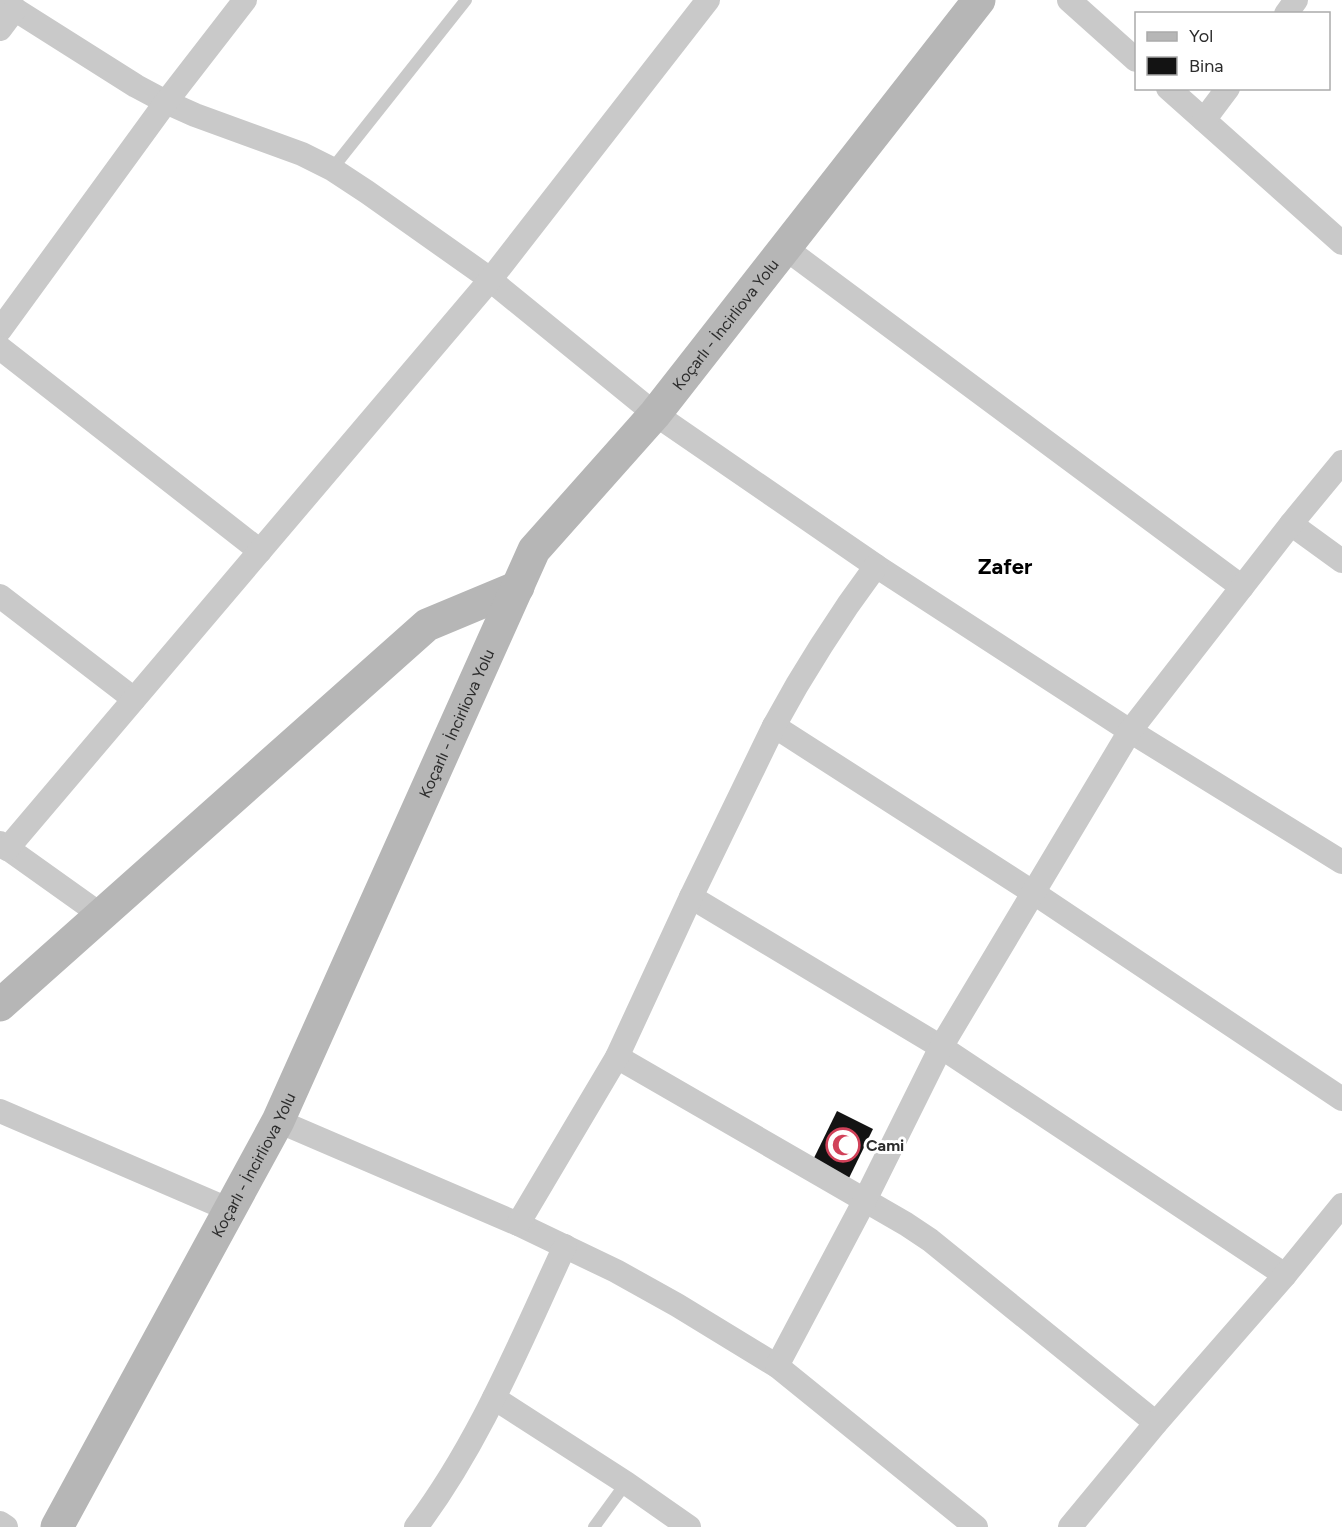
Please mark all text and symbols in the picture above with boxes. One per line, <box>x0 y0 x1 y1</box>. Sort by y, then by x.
legend <box>1135 12 1330 90</box>
text: Yol <box>1189 25 1213 47</box>
text: Bina <box>1189 55 1223 77</box>
street label: Koçarlı - İncirliova Yolu <box>668 255 783 394</box>
district label: Zafer <box>978 553 1033 580</box>
street label: Koçarlı - İncirliova Yolu <box>415 646 498 801</box>
street label: Koçarlı - İncirliova Yolu <box>208 1090 300 1241</box>
mosque icon: Cami <box>825 1127 861 1163</box>
place label: Cami <box>866 1136 904 1155</box>

